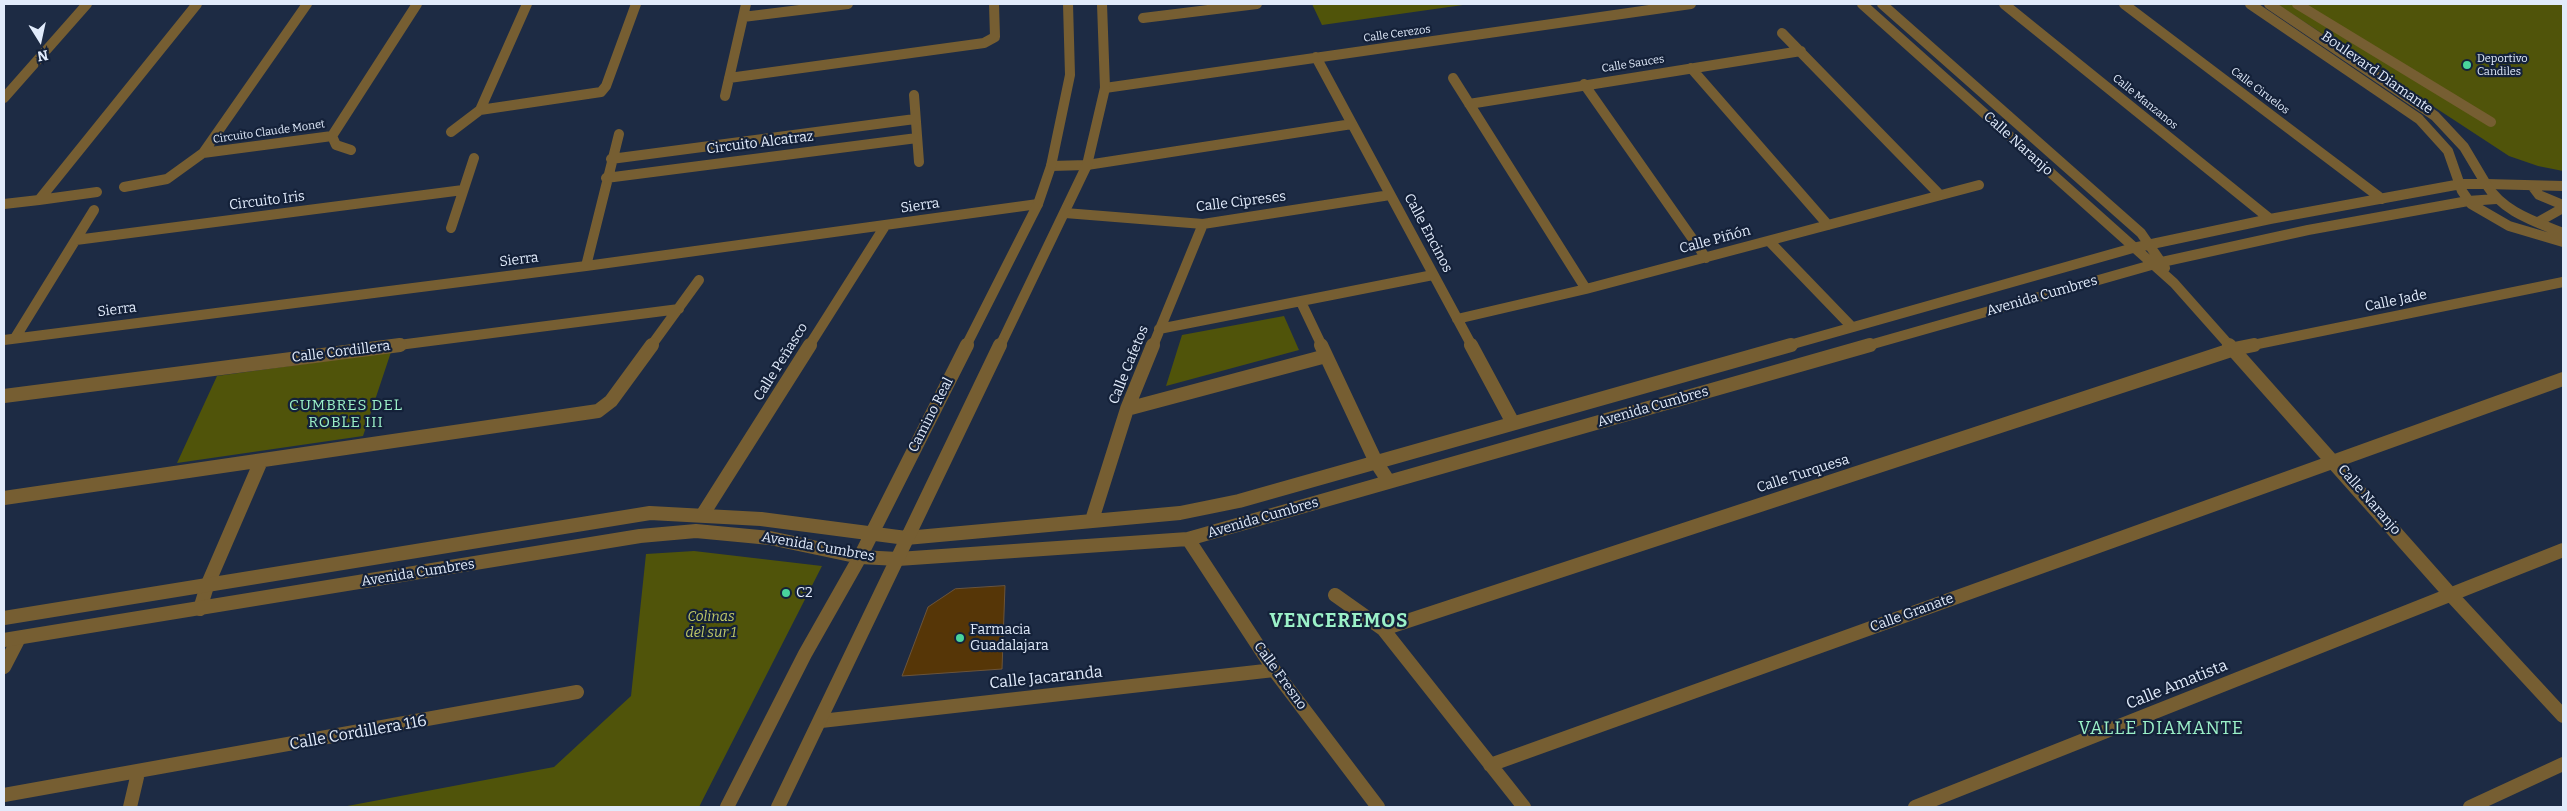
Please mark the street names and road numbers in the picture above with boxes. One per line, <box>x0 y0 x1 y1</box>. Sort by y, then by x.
street label: Calle Cerezos <box>1363 23 1431 45</box>
street label: Boulevard Diamante <box>2318 28 2436 118</box>
street label: Calle Sauces <box>1601 53 1665 75</box>
street label: Calle Ciruelos <box>2228 65 2292 117</box>
street label: Calle Manzanos <box>2110 72 2180 132</box>
street label: Calle Naranjo <box>1980 108 2056 180</box>
street label: Circuito Claude Monet <box>212 118 326 146</box>
street label: Circuito Alcatraz <box>706 128 814 158</box>
street label: Circuito Iris <box>228 188 306 214</box>
street label: Calle Cipreses <box>1195 188 1287 216</box>
street label: Calle Encinos <box>1400 191 1456 275</box>
street label: Sierra <box>899 195 941 217</box>
street label: Calle Piñón <box>1678 222 1752 258</box>
street label: Sierra <box>499 249 539 271</box>
street label: Avenida Cumbres <box>1985 272 2099 320</box>
street label: Calle Jade <box>2364 286 2428 316</box>
street label: Sierra <box>97 299 137 321</box>
street label: Calle Peñasco <box>750 320 812 404</box>
street label: Calle Cafetos <box>1106 323 1152 407</box>
street label: Calle Cordillera <box>291 338 391 366</box>
street label: Camino Real <box>905 375 957 455</box>
street label: Avenida Cumbres <box>1596 383 1710 431</box>
street label: Calle Turquesa <box>1755 451 1851 497</box>
street label: Calle Naranjo <box>2334 461 2404 539</box>
street label: Avenida Cumbres <box>1206 494 1320 542</box>
street label: Avenida Cumbres <box>760 529 876 565</box>
street label: Avenida Cumbres <box>360 556 476 590</box>
street label: Calle Granate <box>1868 590 1956 636</box>
street label: Calle Fresno <box>1250 639 1310 713</box>
street label: Calle Amatista <box>2124 656 2230 714</box>
street label: Calle Jacaranda <box>988 663 1104 693</box>
street label: Calle Cordillera 116 <box>288 711 428 755</box>

